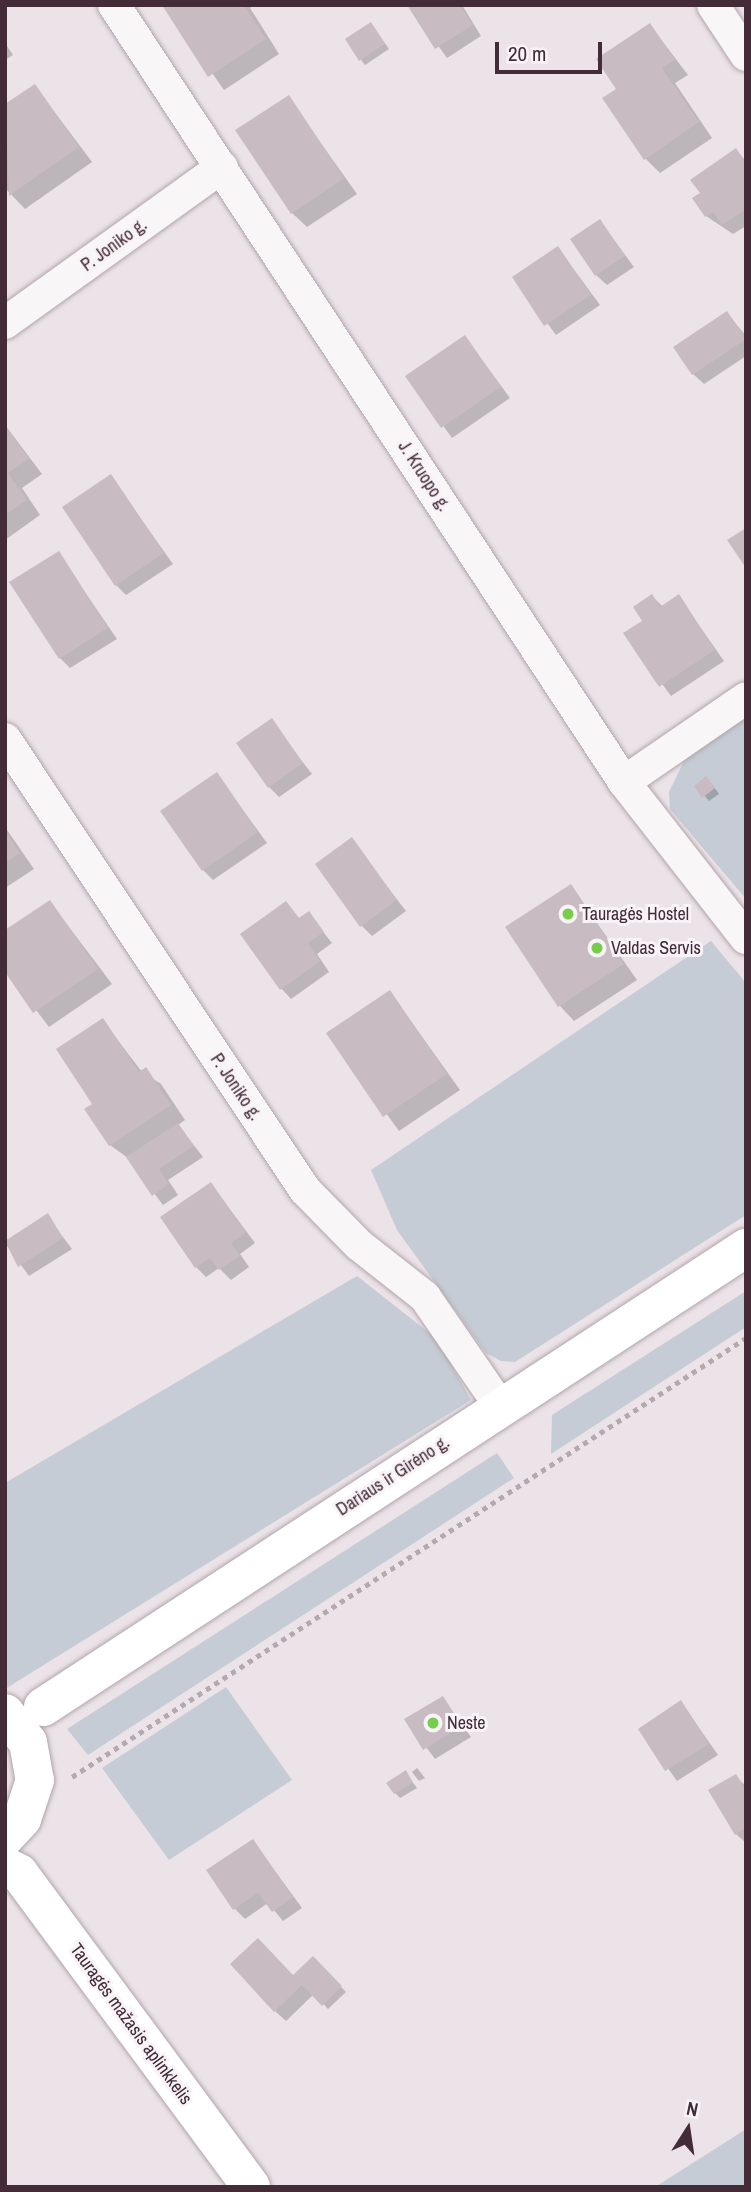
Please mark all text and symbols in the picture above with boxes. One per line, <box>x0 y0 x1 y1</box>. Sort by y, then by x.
scale bar <box>499 28 606 72</box>
text: 20 m <box>508 39 546 68</box>
street label: P. Joniko g. <box>77 214 151 276</box>
street label: J. Kruopo g. <box>393 437 455 515</box>
place label: Tauragės Hostel <box>582 903 689 925</box>
marker: Tauragės Hostel <box>560 906 576 922</box>
place label: Valdas Servis <box>611 937 701 959</box>
marker: Valdas Servis <box>589 940 605 956</box>
street label: P. Joniko g. <box>206 1049 266 1125</box>
street label: Dariaus ir Girėno g. <box>332 1431 454 1521</box>
place label: Neste <box>447 1712 486 1734</box>
marker: Neste <box>425 1715 441 1731</box>
street label: Tauragės mažasis aplinkkelis <box>65 1939 197 2109</box>
north arrow <box>653 2094 723 2164</box>
text: N <box>684 2095 701 2122</box>

